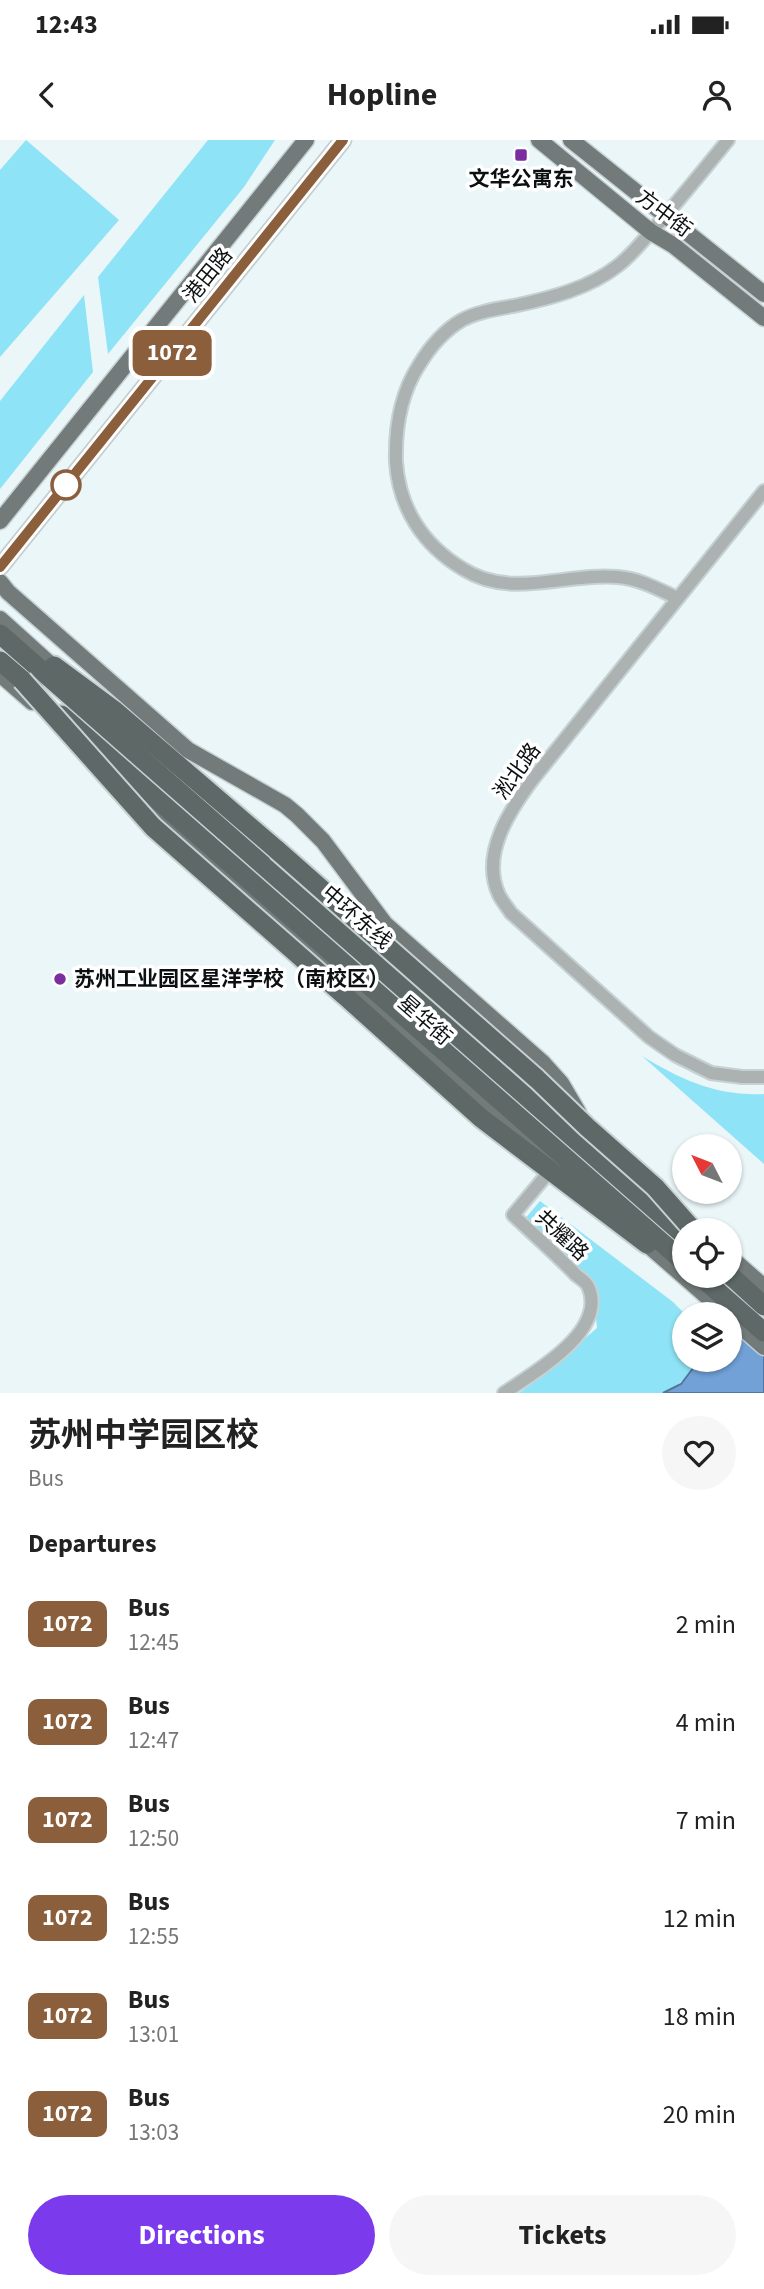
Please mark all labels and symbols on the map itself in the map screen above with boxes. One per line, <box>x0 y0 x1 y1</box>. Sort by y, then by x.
marker: 文华公寓东 <box>513 147 529 163</box>
place label: 文华公寓东 <box>469 164 574 194</box>
street label: 方中街 <box>630 182 698 244</box>
street label: 港田路 <box>177 241 239 309</box>
line badge: 1072 <box>123 330 221 376</box>
unlabelled marker <box>51 470 81 500</box>
street label: 淞北路 <box>486 737 548 805</box>
street label: 中环东线 <box>315 878 399 956</box>
place label: 苏州工业园区星洋学校（南校区） <box>74 964 389 994</box>
marker: 苏州工业园区星洋学校（南校区） <box>52 971 68 987</box>
street label: 星华街 <box>391 988 459 1052</box>
north arrow <box>672 1134 742 1204</box>
street label: 共耀路 <box>529 1203 595 1267</box>

